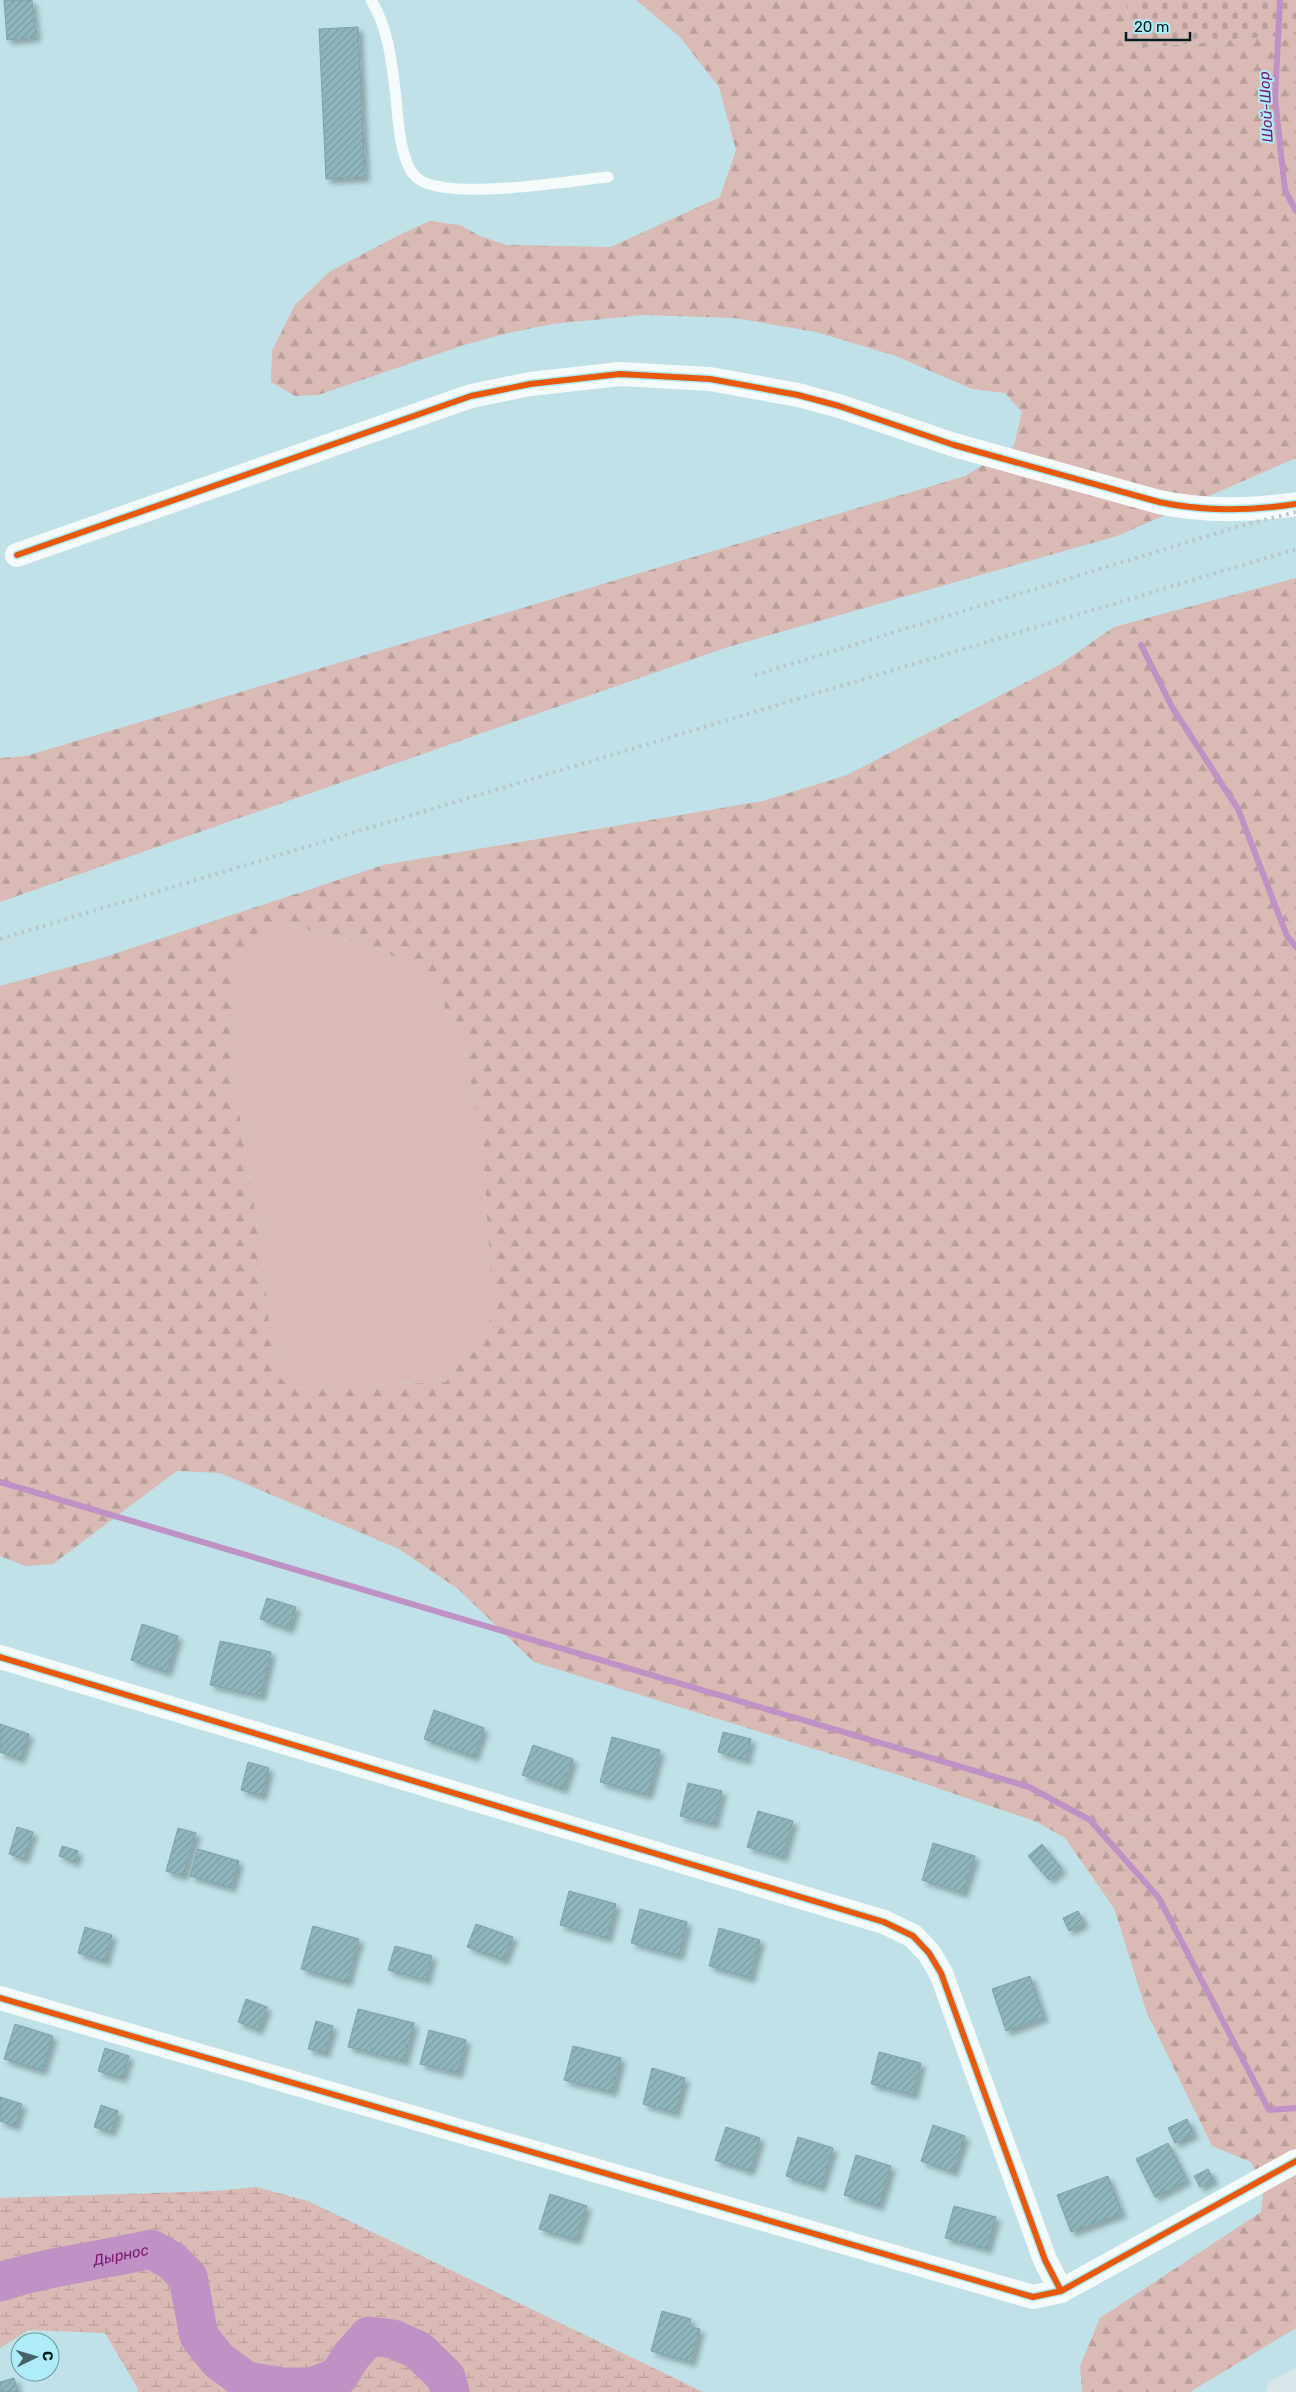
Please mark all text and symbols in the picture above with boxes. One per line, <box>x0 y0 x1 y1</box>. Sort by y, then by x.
scale bar <box>1126 10 1190 42</box>
text: 20 m <box>1134 18 1169 36</box>
water label: Шой-Шор <box>1255 71 1277 143</box>
water label: Дырнос <box>91 2241 150 2270</box>
north arrow <box>10 2332 60 2382</box>
text: С <box>39 2350 56 2362</box>

